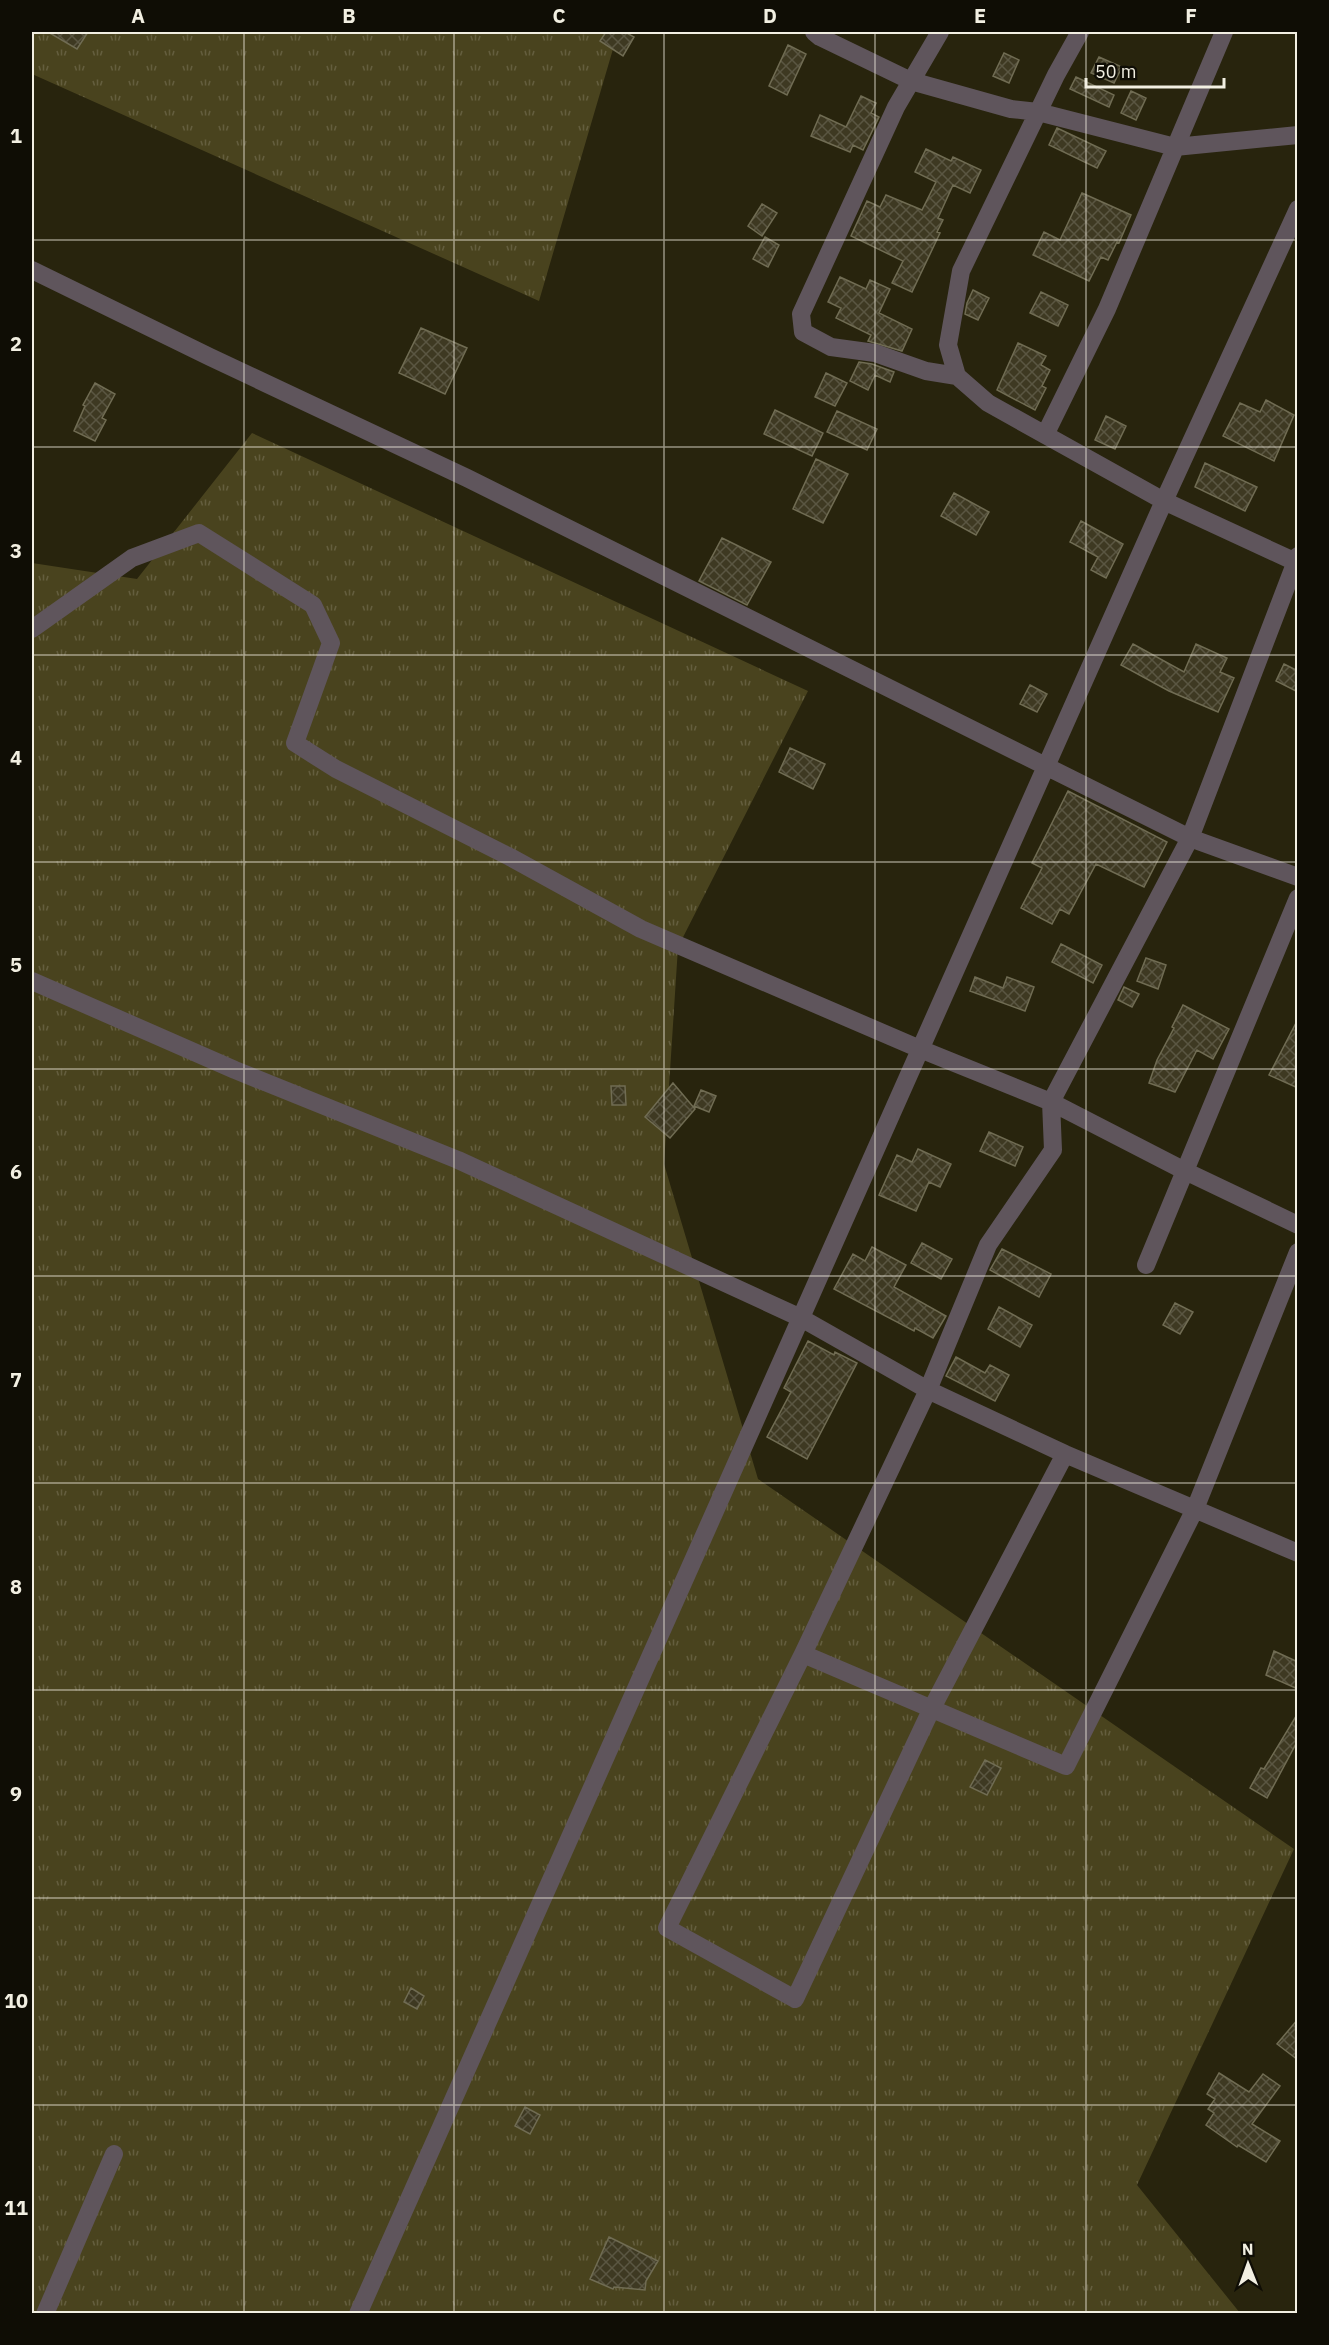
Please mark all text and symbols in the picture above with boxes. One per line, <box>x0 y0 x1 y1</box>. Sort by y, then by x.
text: A <box>131 2 145 29</box>
text: B <box>342 2 356 29</box>
text: C <box>552 2 566 29</box>
text: D <box>763 2 777 29</box>
text: E <box>974 2 986 29</box>
text: F <box>1185 2 1197 29</box>
scale bar <box>1086 51 1224 89</box>
text: 50 m <box>1095 60 1137 83</box>
text: 1 <box>10 122 22 149</box>
text: 2 <box>10 330 22 357</box>
text: 3 <box>10 537 22 564</box>
text: 4 <box>10 744 22 771</box>
text: 5 <box>10 951 22 978</box>
text: 6 <box>10 1158 22 1185</box>
text: 7 <box>10 1366 22 1393</box>
text: 8 <box>10 1573 22 1600</box>
text: 9 <box>10 1780 22 1807</box>
text: 10 <box>4 1987 28 2014</box>
text: 11 <box>4 2194 28 2221</box>
north arrow <box>1218 2234 1278 2294</box>
text: N <box>1242 2239 1254 2259</box>

